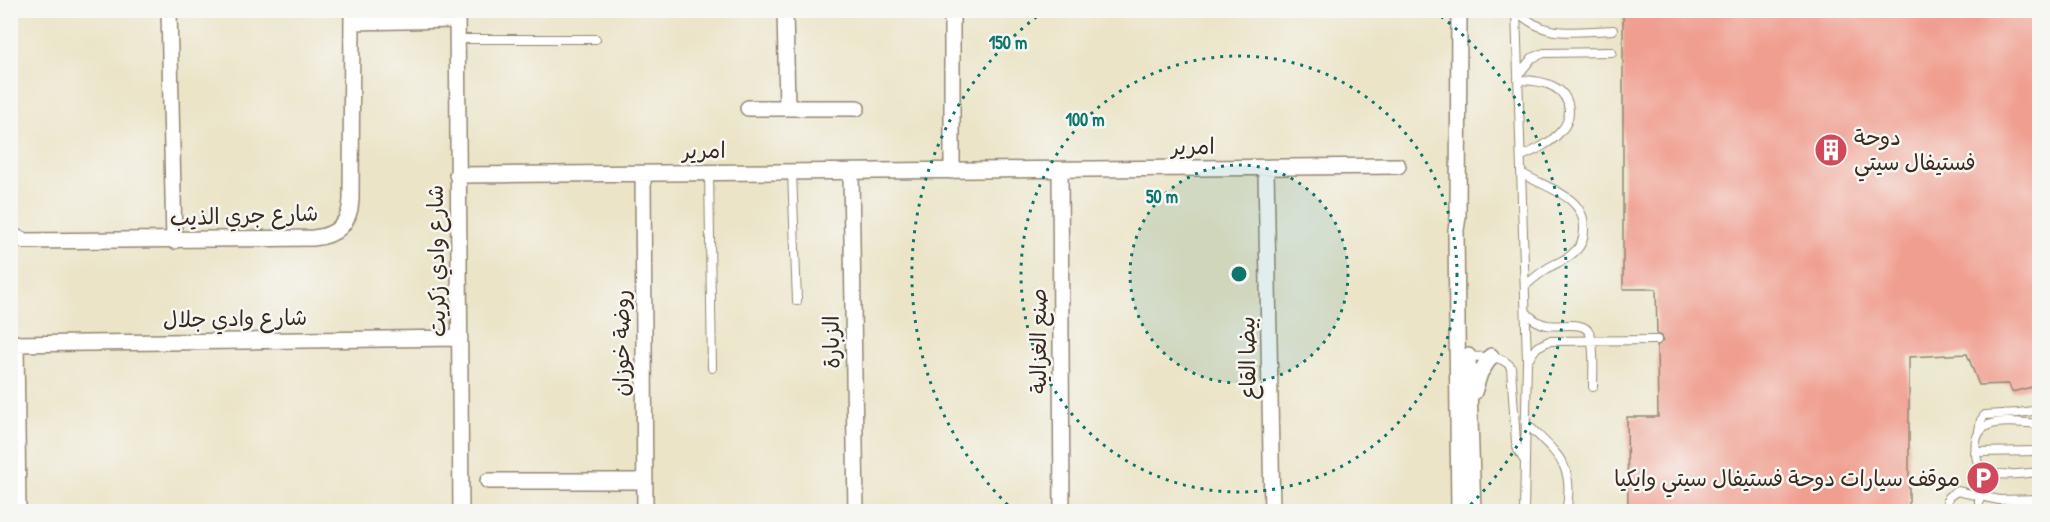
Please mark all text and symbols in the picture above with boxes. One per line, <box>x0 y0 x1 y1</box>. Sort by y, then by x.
text: 150 m <box>989 30 1027 55</box>
text: 100 m <box>1065 107 1105 132</box>
place label: دوحة فستيفال سيتي <box>1854 122 1976 182</box>
street label: امرير <box>1169 131 1215 161</box>
building icon: دوحة فستيفال سيتي <box>1813 132 1849 168</box>
street label: امرير <box>680 135 726 165</box>
text: 50 m <box>1146 184 1178 209</box>
street label: شارع وادي زكريت <box>420 185 454 337</box>
street label: شارع جري الذيب <box>169 197 319 235</box>
centre of rings <box>1229 264 1249 284</box>
street label: صنع الغزالية <box>1023 288 1054 394</box>
street label: روضة خوزان <box>606 290 636 396</box>
street label: شارع وادي جلال <box>163 302 307 336</box>
street label: الزبارة <box>816 315 846 369</box>
street label: بيضا القاع <box>1231 316 1264 400</box>
parking icon: موقف سيارات دوحة فستيفال سيتي وايكيا <box>1965 460 2001 496</box>
place label: موقف سيارات دوحة فستيفال سيتي وايكيا <box>1614 463 1960 498</box>

